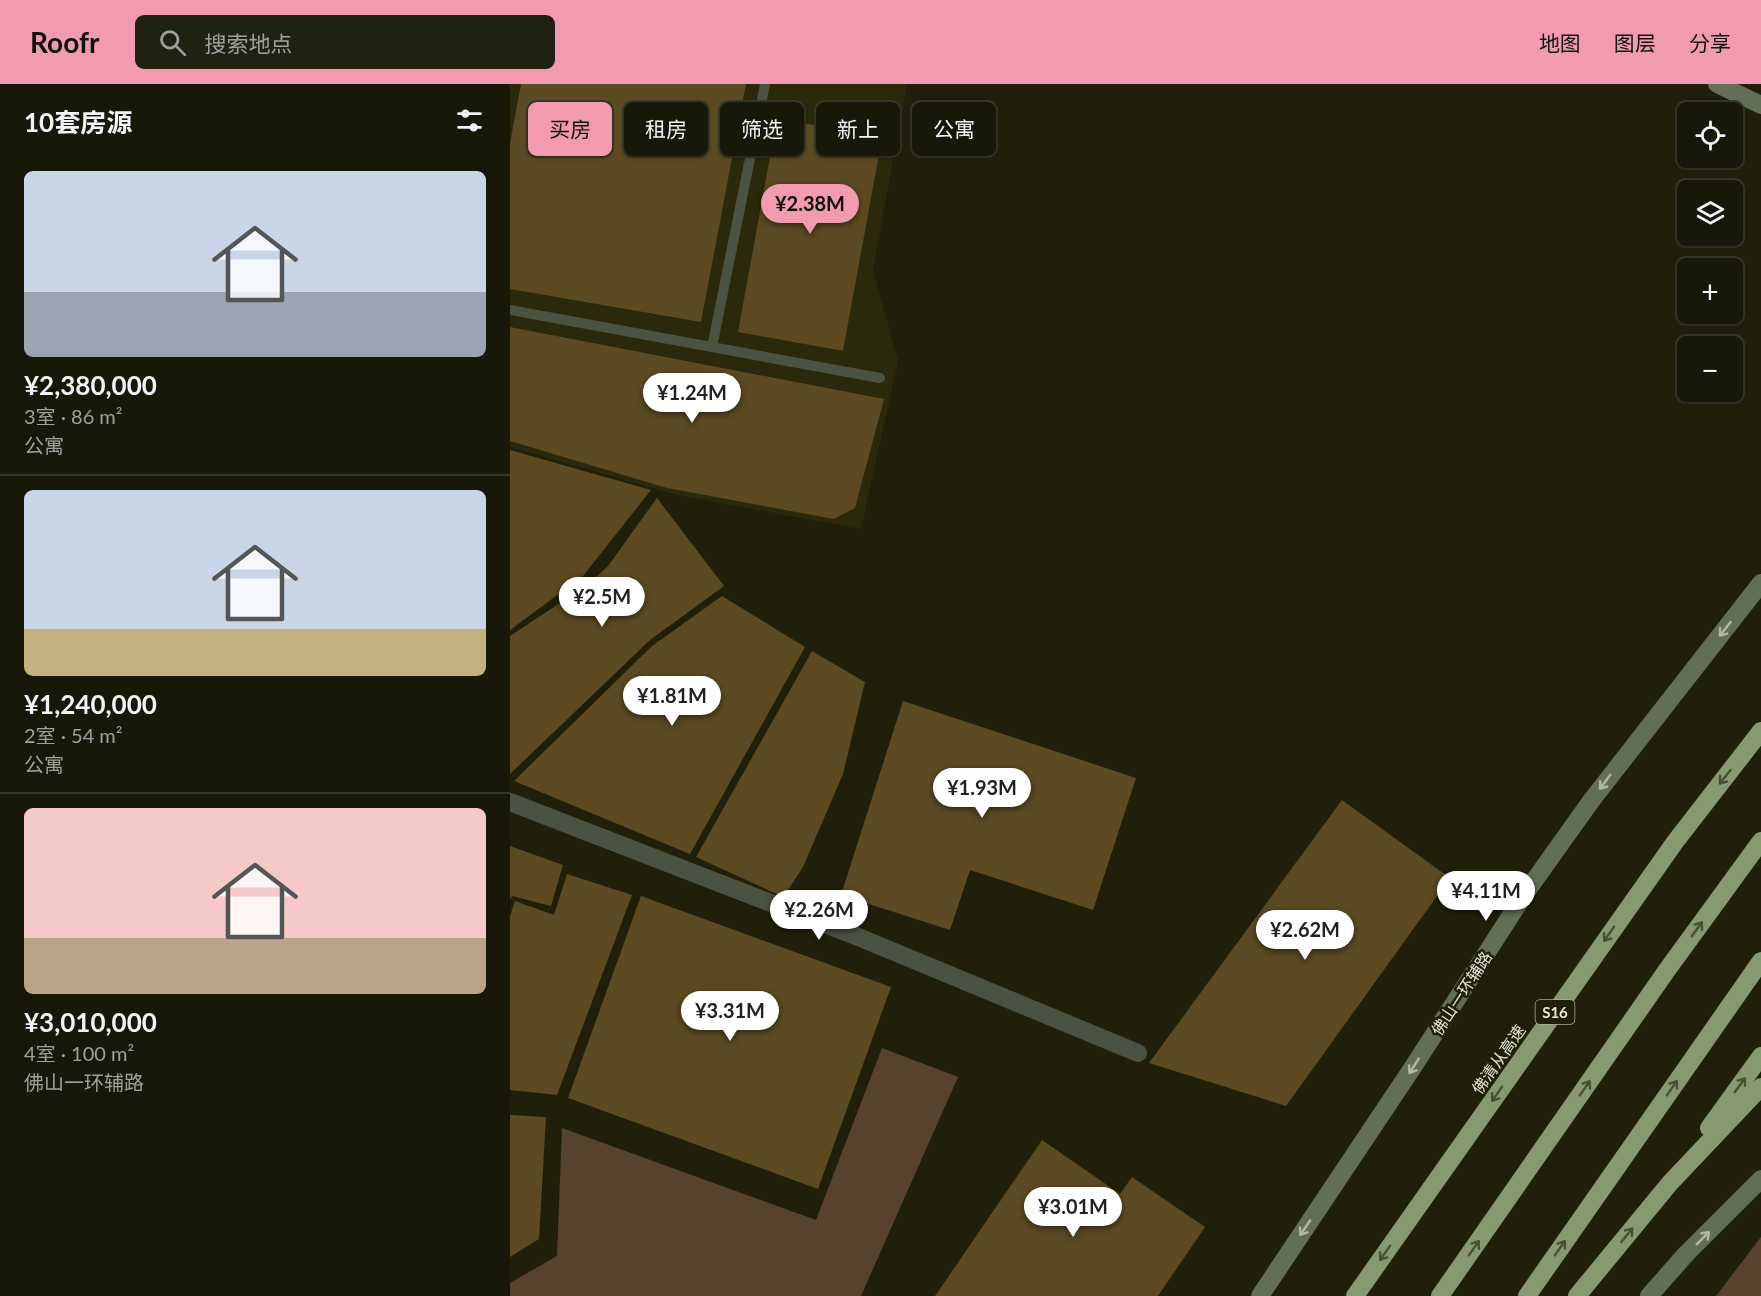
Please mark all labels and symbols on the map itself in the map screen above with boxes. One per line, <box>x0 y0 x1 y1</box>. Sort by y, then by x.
pin: ¥2.38M <box>761 184 859 235</box>
pin: ¥1.24M <box>643 373 741 424</box>
pin: ¥2.5M <box>560 577 644 628</box>
one-way arrow <box>1718 620 1731 636</box>
pin: ¥1.81M <box>623 676 721 727</box>
pin: ¥1.93M <box>933 768 1031 819</box>
one-way arrow <box>1719 769 1731 785</box>
one-way arrow <box>1598 774 1611 790</box>
pin: ¥4.11M <box>1437 871 1535 922</box>
pin: ¥2.26M <box>770 890 868 941</box>
pin: ¥2.62M <box>1256 910 1354 961</box>
one-way arrow <box>1691 921 1703 937</box>
one-way arrow <box>1603 926 1615 942</box>
street label: 佛山一环辅路 <box>1427 948 1495 1038</box>
pin: ¥3.31M <box>681 991 779 1042</box>
road number: S16 <box>1536 1000 1574 1024</box>
street label: 佛清从高速 <box>1467 1021 1529 1097</box>
one-way arrow <box>1408 1057 1420 1074</box>
one-way arrow <box>1734 1077 1746 1093</box>
one-way arrow <box>1579 1081 1591 1097</box>
one-way arrow <box>1666 1081 1678 1097</box>
one-way arrow <box>1491 1086 1504 1102</box>
pin: ¥3.01M <box>1024 1187 1122 1238</box>
one-way arrow <box>1299 1219 1311 1235</box>
one-way arrow <box>1621 1227 1634 1243</box>
one-way arrow <box>1695 1230 1710 1245</box>
one-way arrow <box>1554 1240 1566 1257</box>
one-way arrow <box>1467 1241 1480 1257</box>
one-way arrow <box>1379 1244 1391 1261</box>

